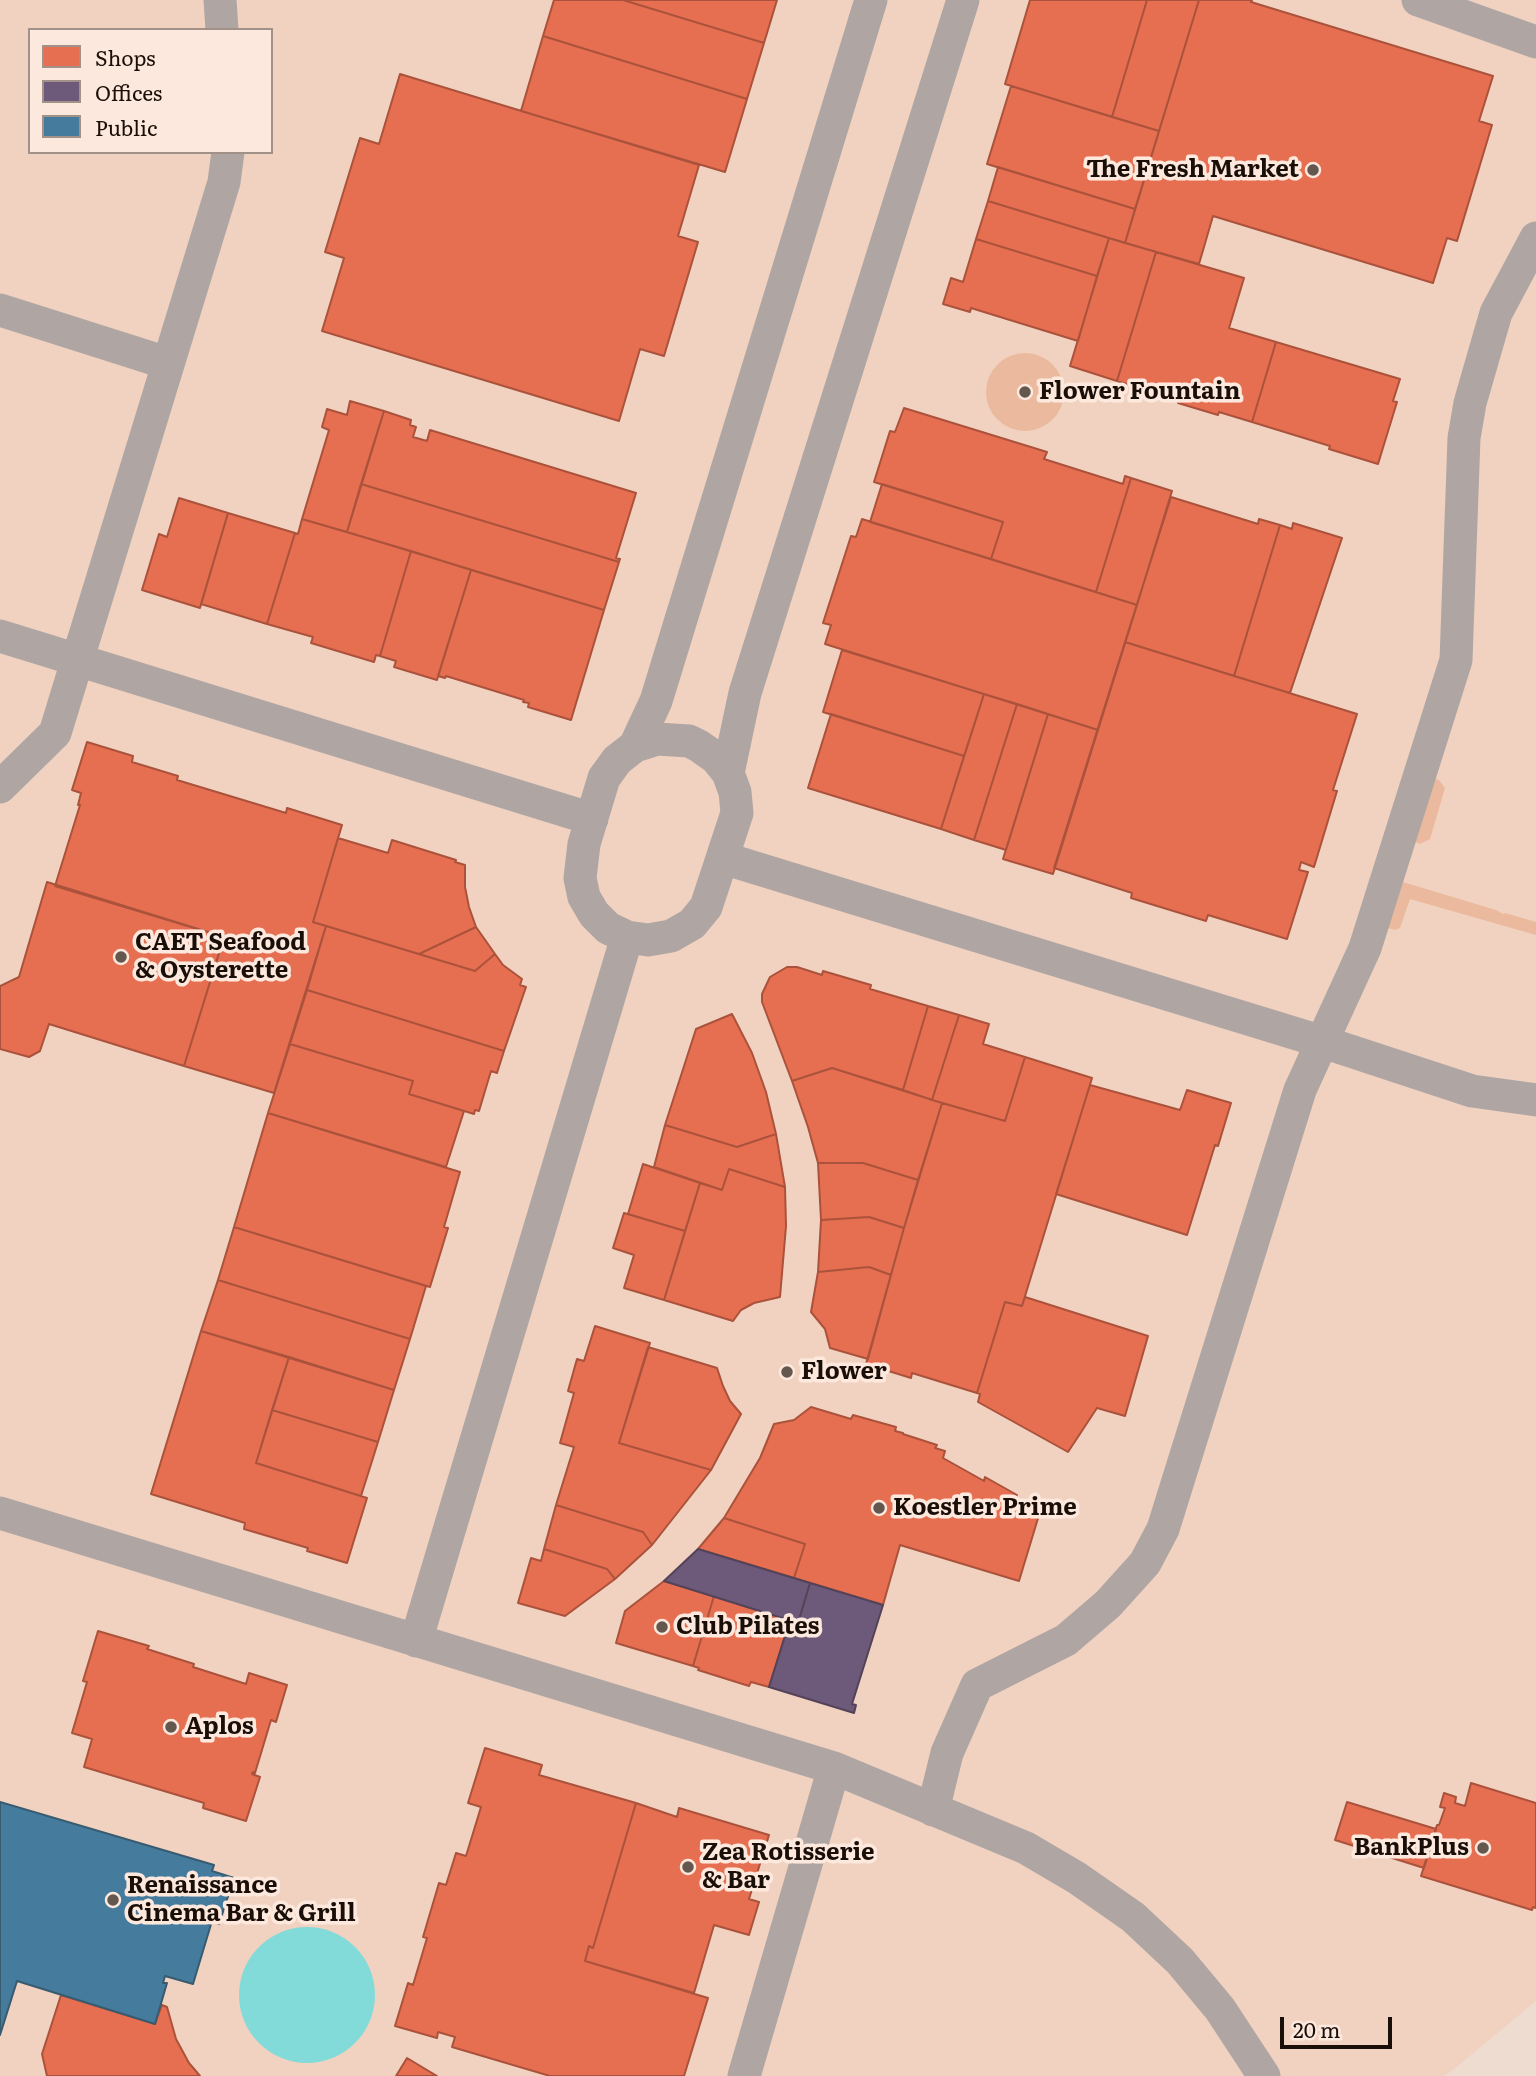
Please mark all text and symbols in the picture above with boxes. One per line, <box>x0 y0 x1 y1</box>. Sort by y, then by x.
legend <box>28 28 273 154</box>
text: Shops <box>95 41 156 72</box>
text: Offices <box>95 76 162 107</box>
text: Public <box>95 111 157 142</box>
place label: The Fresh Market <box>1086 156 1299 184</box>
marker: The Fresh Market <box>1305 162 1321 178</box>
place label: Flower Fountain <box>1039 378 1240 406</box>
marker: Flower Fountain <box>1017 384 1033 400</box>
place label: CAET Seafood & Oysterette <box>135 929 306 985</box>
marker: CAET Seafood & Oysterette <box>113 949 129 965</box>
place label: Flower <box>801 1358 887 1386</box>
marker: Flower <box>779 1364 795 1380</box>
place label: Koestler Prime <box>893 1494 1077 1522</box>
marker: Koestler Prime <box>871 1500 887 1516</box>
place label: Club Pilates <box>676 1613 820 1641</box>
marker: Club Pilates <box>654 1619 670 1635</box>
place label: Aplos <box>185 1713 254 1741</box>
marker: Aplos <box>163 1719 179 1735</box>
place label: BankPlus <box>1354 1834 1469 1862</box>
place label: Zea Rotisserie & Bar <box>702 1839 875 1895</box>
marker: BankPlus <box>1475 1840 1491 1856</box>
marker: Zea Rotisserie & Bar <box>680 1859 696 1875</box>
place label: Renaissance Cinema Bar & Grill <box>127 1872 356 1928</box>
marker: Renaissance Cinema Bar & Grill <box>105 1892 121 1908</box>
scale bar <box>1284 2002 1396 2046</box>
text: 20 m <box>1293 2013 1340 2044</box>

